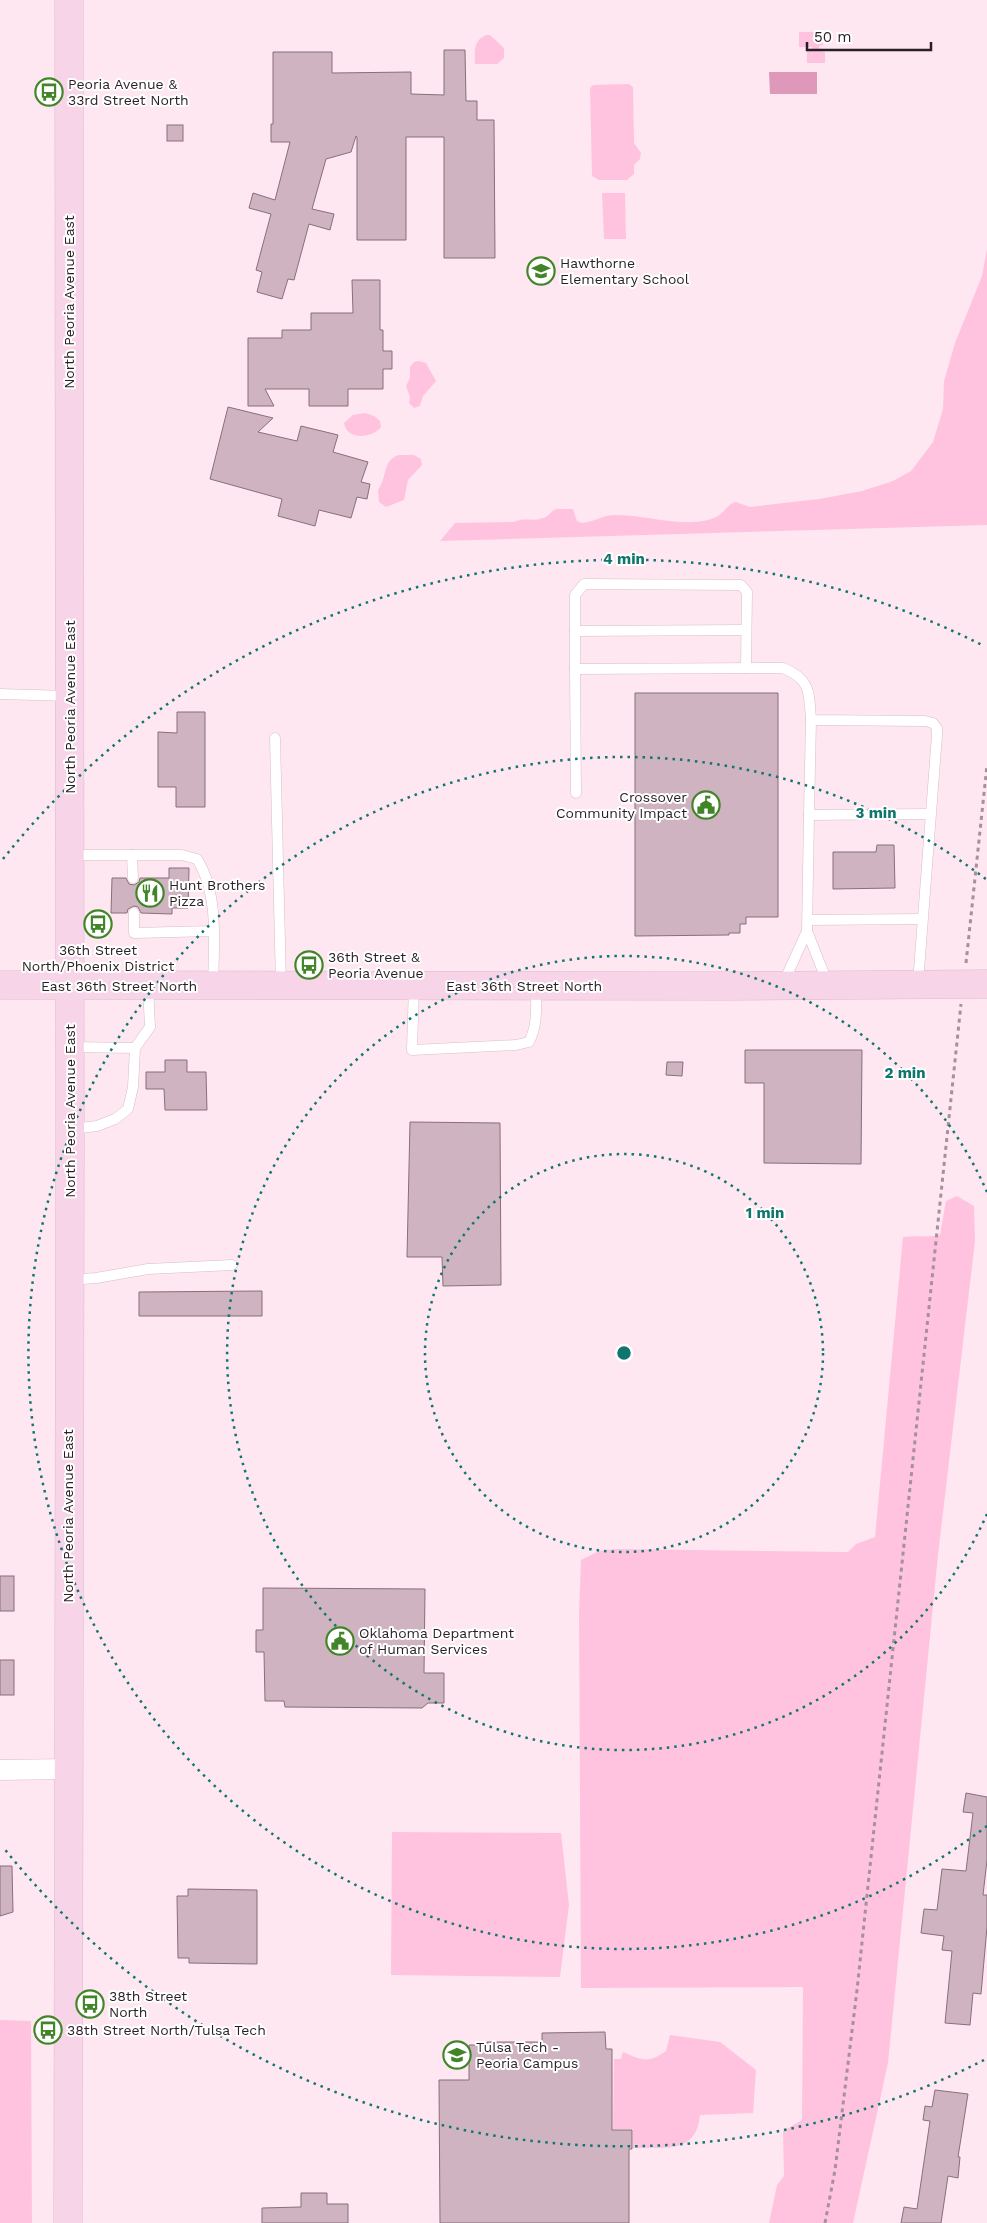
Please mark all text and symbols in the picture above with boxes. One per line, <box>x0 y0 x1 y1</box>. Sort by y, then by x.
scale bar <box>807 20 931 52</box>
text: 50 m <box>814 28 851 46</box>
place label: Peoria Avenue & 33rd Street North <box>68 76 189 108</box>
bus stop icon: Peoria Avenue & 33rd Street North <box>34 77 64 107</box>
street label: North Peoria Avenue East <box>61 215 77 389</box>
place label: Hawthorne Elementary School <box>560 255 690 287</box>
school or university icon: Hawthorne Elementary School <box>526 256 556 286</box>
text: 4 min <box>603 550 645 568</box>
street label: North Peoria Avenue East <box>62 620 78 794</box>
place label: Crossover Community Impact <box>556 789 687 821</box>
public building icon: Crossover Community Impact <box>691 790 721 820</box>
text: 3 min <box>856 804 896 822</box>
place label: Hunt Brothers Pizza <box>169 877 265 909</box>
restaurant icon: Hunt Brothers Pizza <box>135 878 165 908</box>
bus stop icon: 36th Street North/Phoenix District <box>83 909 113 939</box>
place label: 36th Street North/Phoenix District <box>22 942 174 974</box>
place label: 36th Street & Peoria Avenue <box>328 949 424 981</box>
bus stop icon: 36th Street & Peoria Avenue <box>294 950 324 980</box>
street label: East 36th Street North <box>41 978 197 994</box>
street label: East 36th Street North <box>446 978 602 994</box>
street label: North Peoria Avenue East <box>62 1024 78 1198</box>
text: 2 min <box>884 1064 926 1082</box>
text: 1 min <box>746 1204 784 1222</box>
centre of rings <box>615 1344 633 1362</box>
street label: North Peoria Avenue East <box>60 1429 76 1603</box>
place label: Oklahoma Department of Human Services <box>359 1625 514 1657</box>
public building icon: Oklahoma Department of Human Services <box>325 1626 355 1656</box>
place label: 38th Street North <box>109 1988 187 2020</box>
bus stop icon: 38th Street North <box>75 1989 105 2019</box>
bus stop icon: 38th Street North/Tulsa Tech <box>33 2015 63 2045</box>
place label: 38th Street North/Tulsa Tech <box>67 2022 266 2038</box>
place label: Tulsa Tech - Peoria Campus <box>476 2039 578 2071</box>
school or university icon: Tulsa Tech - Peoria Campus <box>442 2040 472 2070</box>

